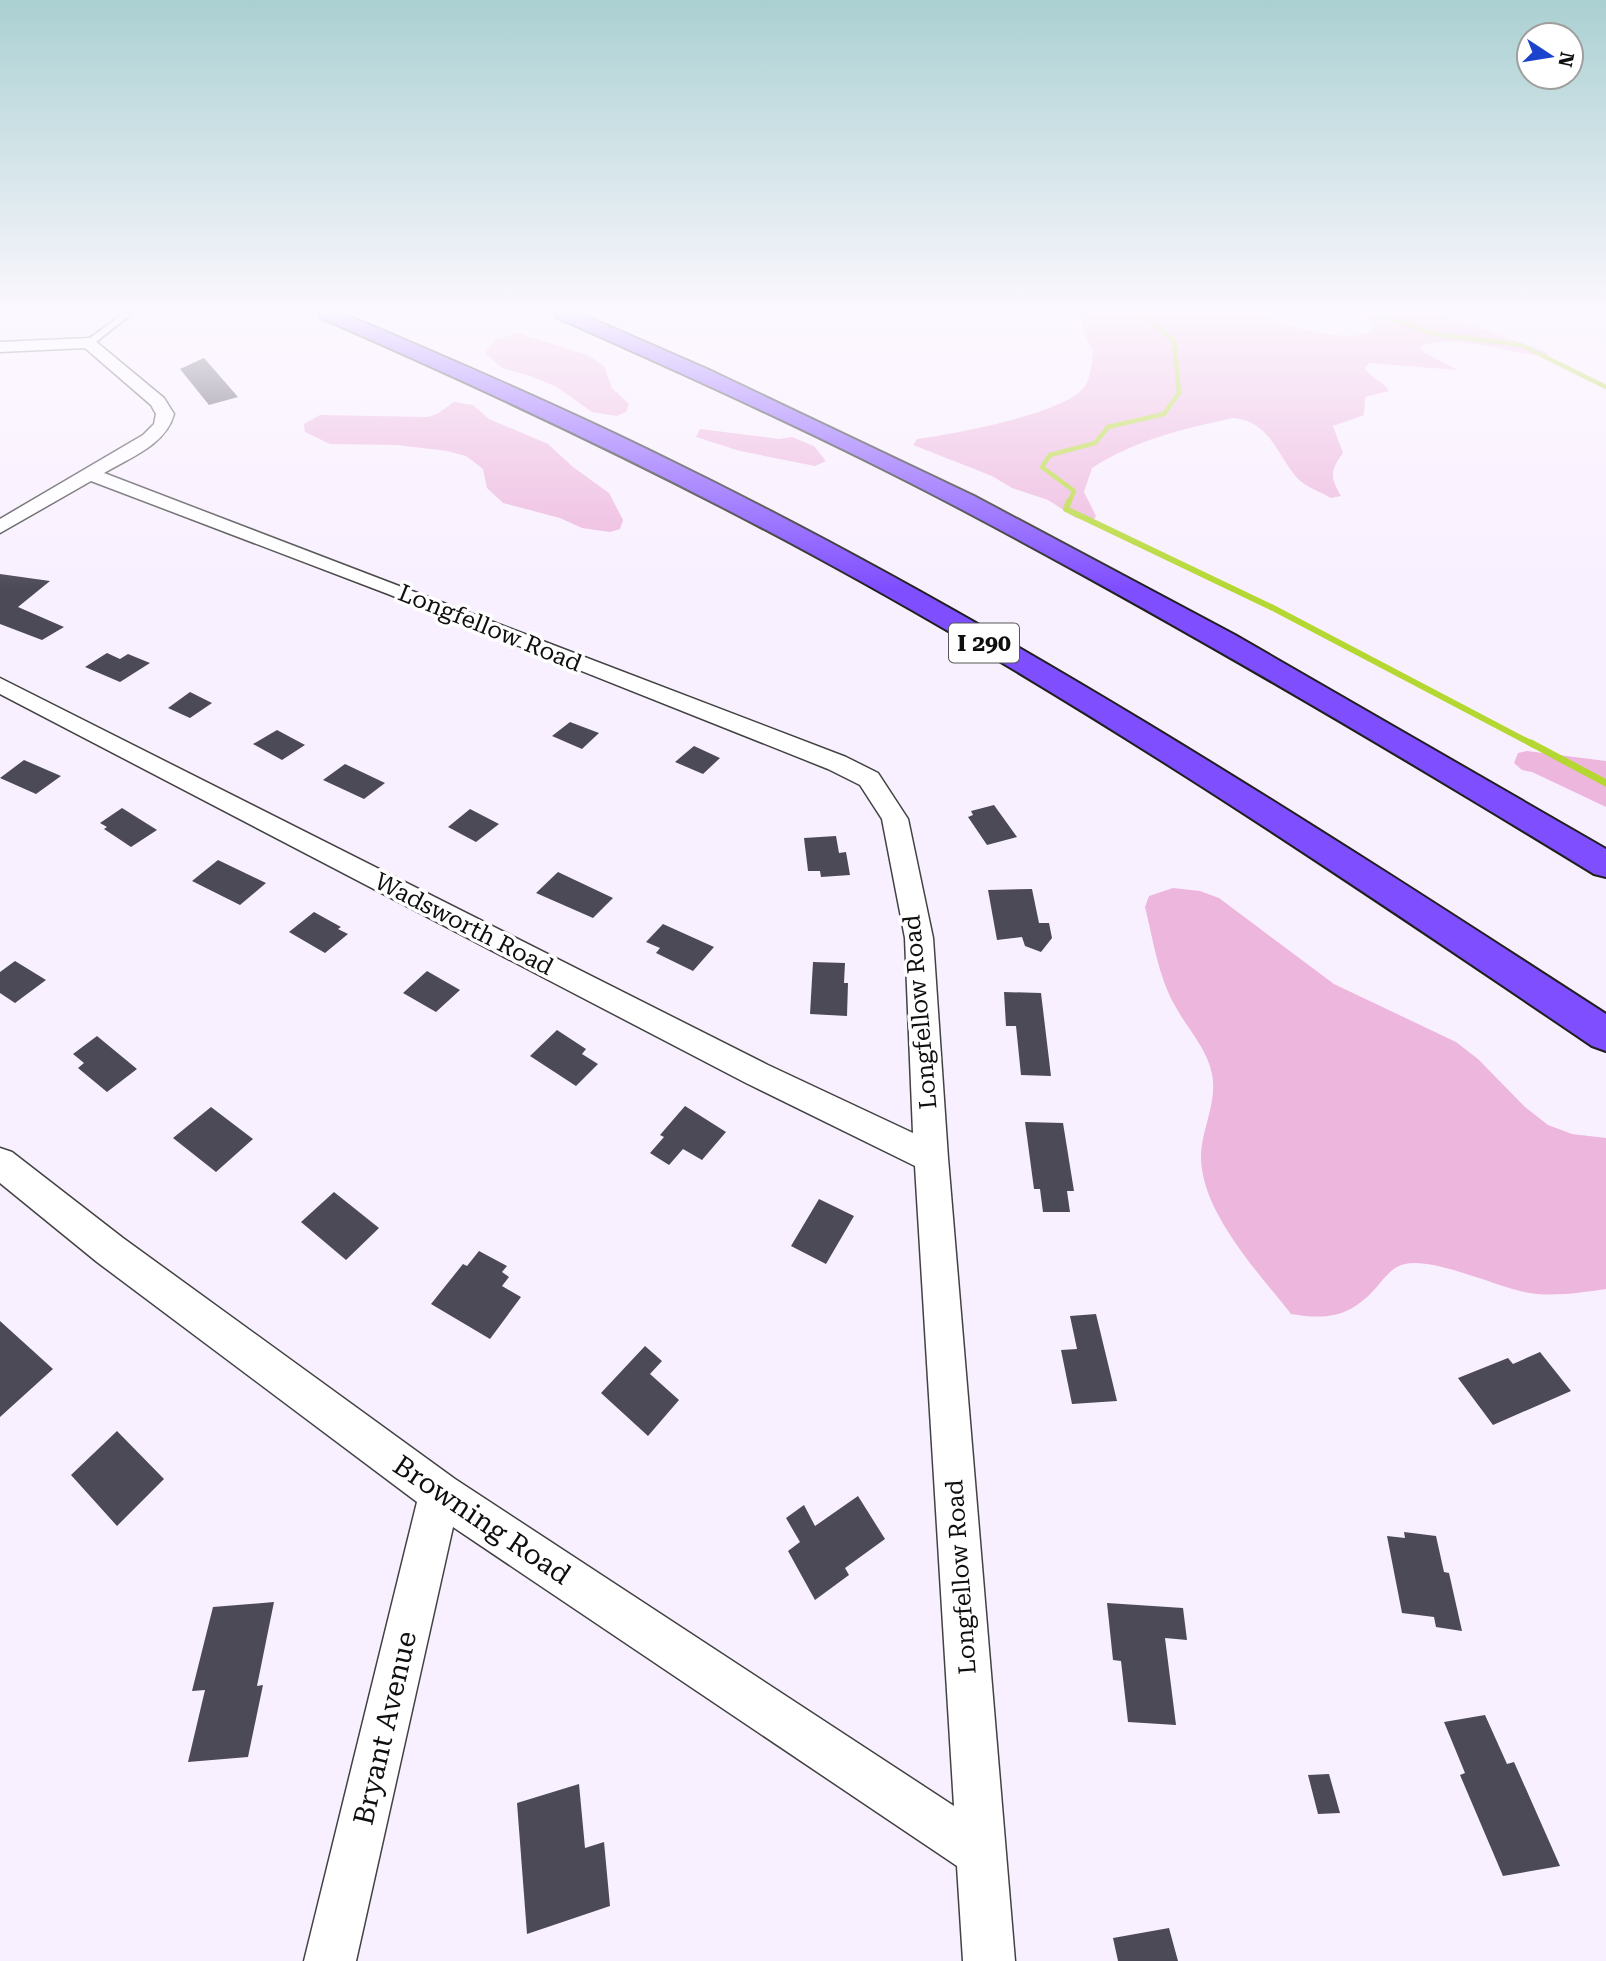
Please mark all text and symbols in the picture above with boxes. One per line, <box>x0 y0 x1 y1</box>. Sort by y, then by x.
north arrow <box>1515 21 1585 91</box>
text: N <box>1553 50 1579 69</box>
street label: Longfellow Road <box>394 578 586 678</box>
road number: I 290 <box>949 624 1019 663</box>
street label: Wadsworth Road <box>370 867 558 981</box>
street label: Longfellow Road <box>898 914 942 1110</box>
street label: Browning Road <box>387 1449 577 1591</box>
street label: Longfellow Road <box>940 1479 982 1675</box>
street label: Bryant Avenue <box>347 1628 423 1828</box>

